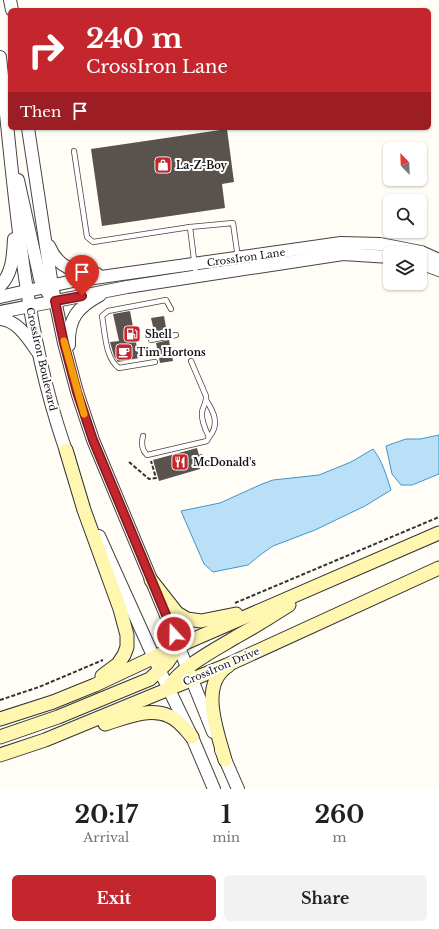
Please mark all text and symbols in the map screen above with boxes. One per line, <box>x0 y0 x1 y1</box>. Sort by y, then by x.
text: 240 m <box>86 21 182 56</box>
icon: right <box>20 24 72 76</box>
text: CrossIron Lane <box>86 56 228 78</box>
icon: arrive <box>69 100 91 122</box>
text: Then <box>20 102 61 121</box>
north arrow <box>383 142 427 186</box>
map controls <box>383 142 427 290</box>
shop icon: La-Z-Boy <box>153 155 173 175</box>
place label: La-Z-Boy <box>176 159 227 172</box>
button: search <box>383 194 427 238</box>
street label: CrossIron Lane <box>206 246 286 269</box>
button: layers <box>383 246 427 290</box>
pin <box>65 255 99 296</box>
icon: arrive <box>71 261 93 283</box>
street label: CrossIron Boulevard <box>23 306 60 412</box>
fuel station icon: Shell <box>122 324 142 344</box>
place label: Shell <box>145 328 172 341</box>
cafe icon: Tim Hortons <box>114 342 134 362</box>
place label: Tim Hortons <box>137 346 206 359</box>
restaurant icon: McDonald's <box>170 452 190 472</box>
place label: McDonald's <box>193 456 256 469</box>
position arrow <box>153 613 195 655</box>
street label: CrossIron Drive <box>181 644 262 688</box>
text: 20:17 <box>75 800 138 829</box>
text: 1 <box>221 800 231 829</box>
text: 260 <box>315 800 364 829</box>
text: Arrival <box>83 829 129 846</box>
text: min <box>213 829 240 846</box>
text: m <box>332 829 346 846</box>
button: Exit <box>12 875 216 921</box>
button: Share <box>224 875 427 921</box>

